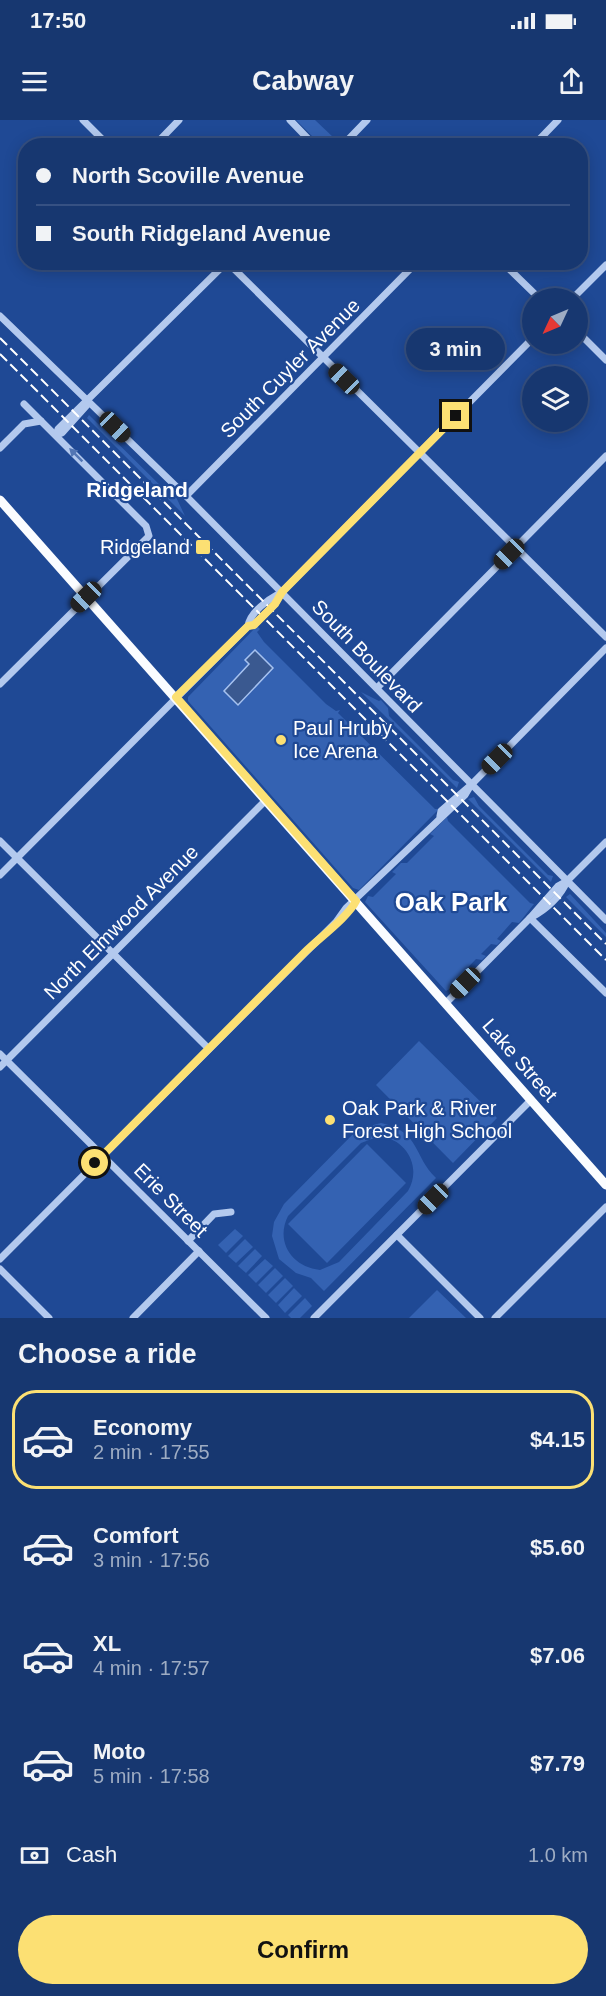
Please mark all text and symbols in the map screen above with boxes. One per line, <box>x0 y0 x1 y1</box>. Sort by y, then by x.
text: 17:50 <box>30 8 86 33</box>
icon: menu <box>18 65 51 98</box>
icon: share <box>555 65 588 98</box>
text: Cabway <box>252 66 354 96</box>
text: North Scoville Avenue <box>72 163 304 188</box>
text: South Ridgeland Avenue <box>72 221 331 246</box>
north arrow <box>522 288 588 354</box>
map controls <box>522 288 588 432</box>
street label: South Cuyler Avenue <box>216 294 364 442</box>
callout: 3 min <box>406 329 506 371</box>
text: 3 min <box>429 338 482 360</box>
car <box>325 360 363 398</box>
button: layers <box>522 366 588 432</box>
route end <box>442 402 469 429</box>
car <box>96 408 134 446</box>
one-way arrow <box>68 448 83 462</box>
district label: Ridgeland <box>86 478 188 501</box>
car <box>490 535 528 573</box>
place label: Ridgeland <box>100 536 190 558</box>
marker: Ridgeland <box>194 538 212 556</box>
car <box>67 578 105 616</box>
street label: South Boulevard <box>308 595 426 717</box>
place label: Paul Hruby Ice Arena <box>293 717 392 762</box>
marker: Paul Hruby Ice Arena <box>274 733 288 747</box>
car <box>478 740 516 778</box>
street label: North Elmwood Avenue <box>39 840 203 1004</box>
district label: Oak Park <box>395 887 508 917</box>
car <box>446 964 484 1002</box>
street label: Lake Street <box>478 1014 562 1106</box>
place label: Oak Park & River Forest High School <box>342 1097 512 1142</box>
marker: Oak Park & River Forest High School <box>323 1113 337 1127</box>
route start <box>81 1149 108 1176</box>
street label: Erie Street <box>130 1159 212 1241</box>
car <box>414 1180 452 1218</box>
text: Choose a ride <box>18 1339 197 1369</box>
icon: car <box>21 1413 75 1467</box>
text: Economy <box>93 1415 192 1440</box>
text: $4.15 <box>530 1427 585 1452</box>
text: 2 min · 17:55 <box>93 1441 210 1463</box>
icon: car <box>21 1521 75 1575</box>
text: Comfort <box>93 1523 179 1548</box>
text: $5.60 <box>530 1535 585 1560</box>
text: 3 min · 17:56 <box>93 1549 210 1571</box>
icon: car <box>21 1629 75 1683</box>
text: XL <box>93 1631 121 1656</box>
text: $7.06 <box>530 1643 585 1668</box>
text: 4 min · 17:57 <box>93 1657 210 1679</box>
icon: car <box>21 1737 75 1791</box>
text: Moto <box>93 1739 146 1764</box>
text: $7.79 <box>530 1751 585 1776</box>
text: 5 min · 17:58 <box>93 1765 210 1787</box>
icon: cash <box>18 1839 51 1872</box>
text: Cash <box>66 1842 117 1867</box>
text: 1.0 km <box>528 1844 588 1866</box>
button: Confirm <box>18 1915 588 1984</box>

